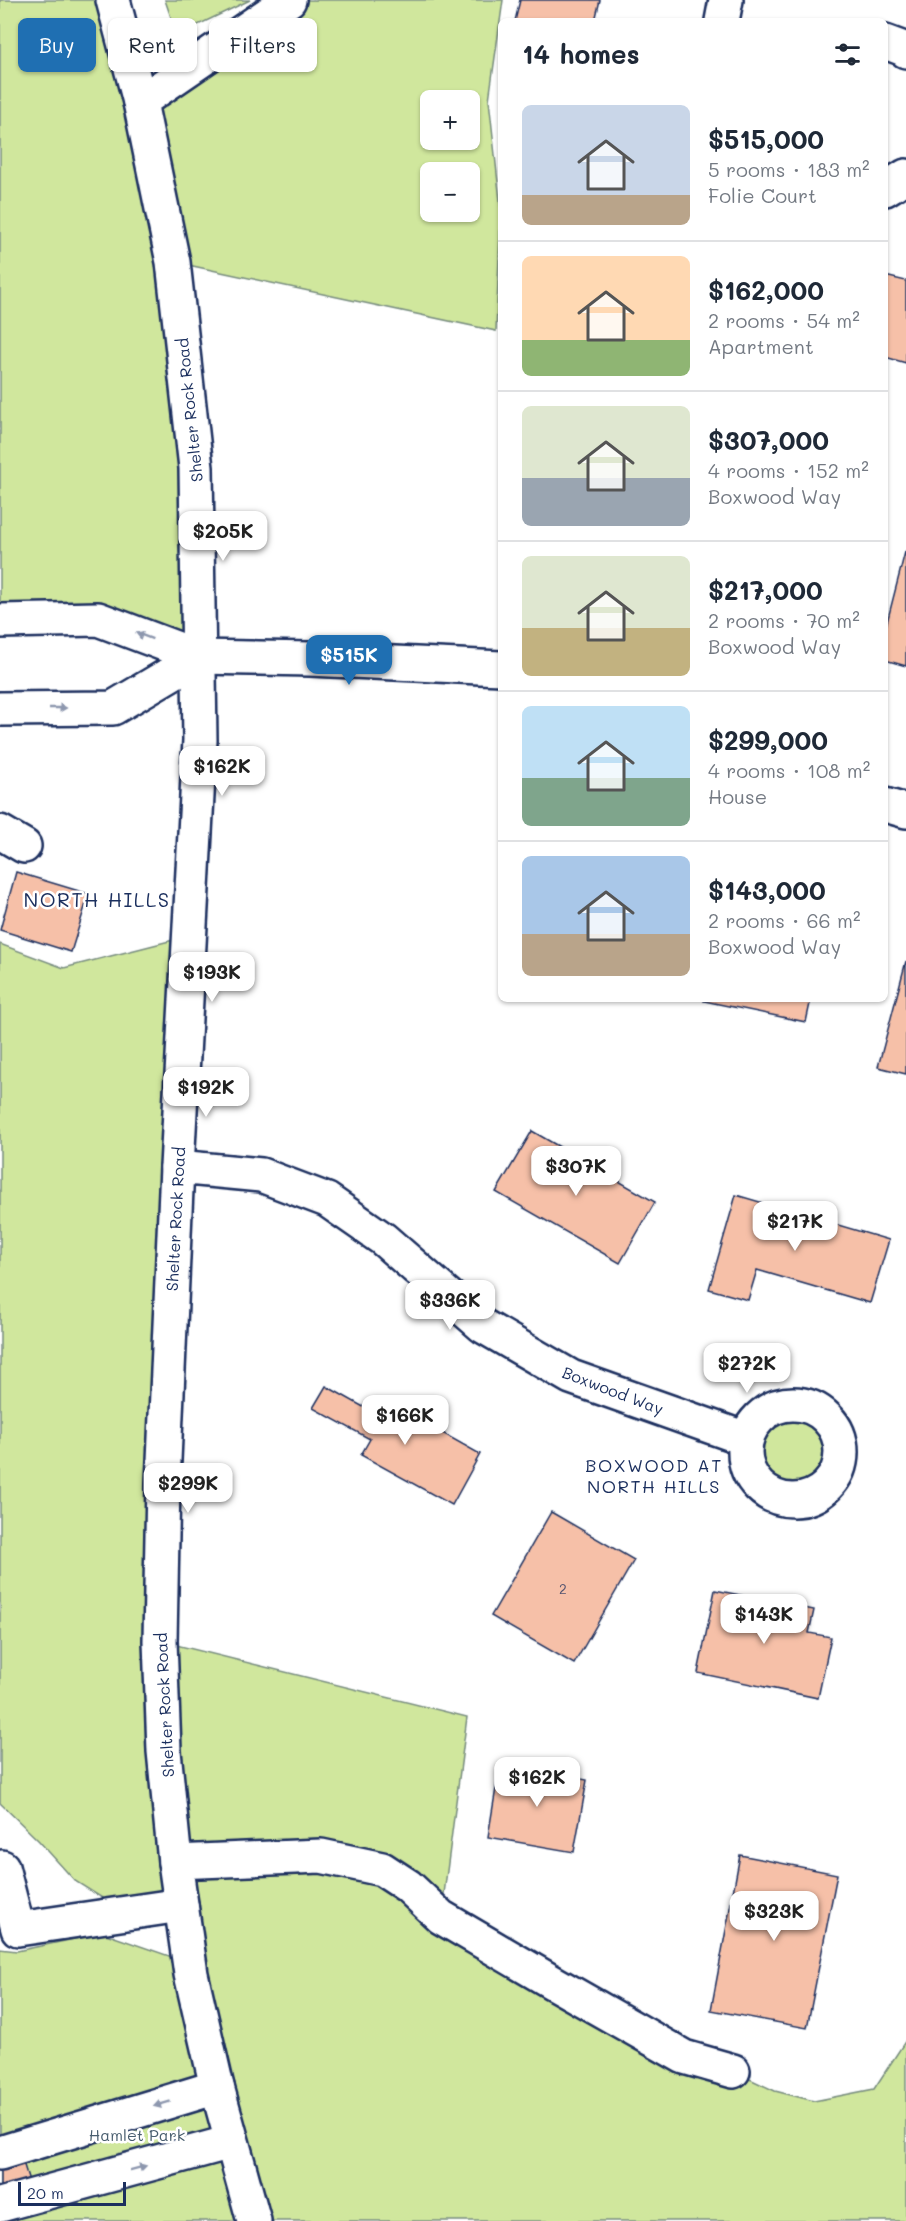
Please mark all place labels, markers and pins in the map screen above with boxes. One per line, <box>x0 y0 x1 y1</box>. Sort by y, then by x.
pin: $205K <box>181 511 265 562</box>
pin: $515K <box>307 635 391 686</box>
pin: $162K <box>180 746 264 797</box>
pin: $193K <box>170 952 254 1003</box>
pin: $192K <box>164 1067 248 1118</box>
pin: $307K <box>534 1146 618 1197</box>
pin: $217K <box>753 1201 837 1252</box>
pin: $336K <box>408 1280 492 1331</box>
pin: $272K <box>705 1343 789 1394</box>
pin: $166K <box>363 1395 447 1446</box>
pin: $299K <box>146 1463 230 1514</box>
pin: $143K <box>722 1594 806 1645</box>
pin: $162K <box>495 1757 579 1808</box>
pin: $323K <box>732 1891 816 1942</box>

